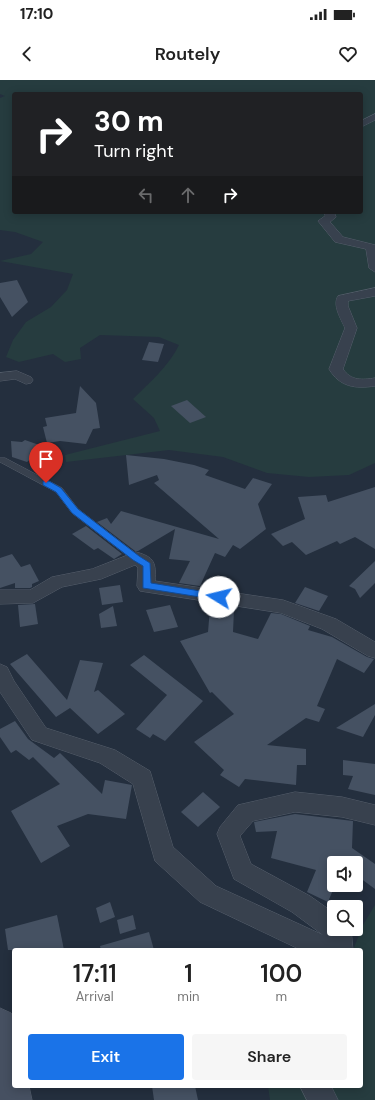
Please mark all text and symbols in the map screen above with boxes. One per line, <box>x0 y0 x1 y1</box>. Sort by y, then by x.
text: 17:10 <box>20 4 53 24</box>
text: Routely <box>155 42 220 66</box>
icon: back <box>16 43 38 65</box>
icon: heart <box>337 43 359 65</box>
text: 30 m <box>94 103 164 140</box>
icon: right <box>28 108 80 160</box>
text: Turn right <box>94 139 174 163</box>
icon: left <box>135 184 157 206</box>
icon: ahead <box>177 184 199 206</box>
icon: right <box>219 184 241 206</box>
pin <box>29 442 63 483</box>
icon: arrive <box>35 448 57 470</box>
position arrow <box>198 576 240 618</box>
map controls <box>327 856 363 936</box>
button: sound <box>327 856 363 892</box>
button: search <box>327 900 363 936</box>
text: 17:11 <box>73 958 116 989</box>
text: 1 <box>184 958 193 989</box>
text: 100 <box>260 958 302 989</box>
text: Arrival <box>76 988 114 1005</box>
text: min <box>177 988 199 1005</box>
text: m <box>275 988 287 1005</box>
button: Exit <box>28 1034 184 1080</box>
button: Share <box>192 1034 347 1080</box>

